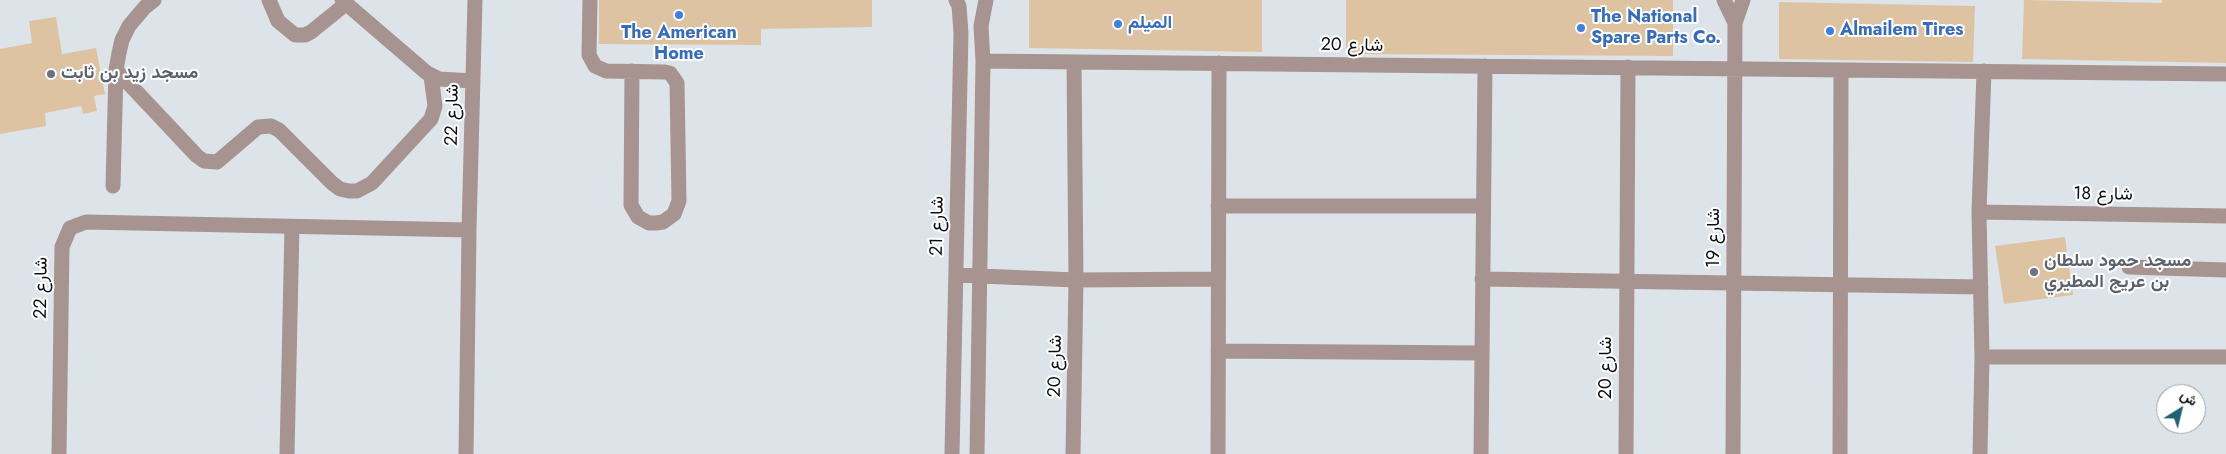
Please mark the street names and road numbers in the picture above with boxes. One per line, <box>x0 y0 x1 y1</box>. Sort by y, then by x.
street label: شارع 20 <box>1320 35 1384 57</box>
street label: شارع 22 <box>442 84 464 146</box>
street label: شارع 18 <box>2073 184 2133 206</box>
street label: شارع 21 <box>927 196 949 256</box>
street label: شارع 19 <box>1704 208 1726 268</box>
street label: شارع 22 <box>31 257 53 319</box>
street label: شارع 20 <box>1045 334 1067 398</box>
street label: شارع 20 <box>1596 337 1618 399</box>

